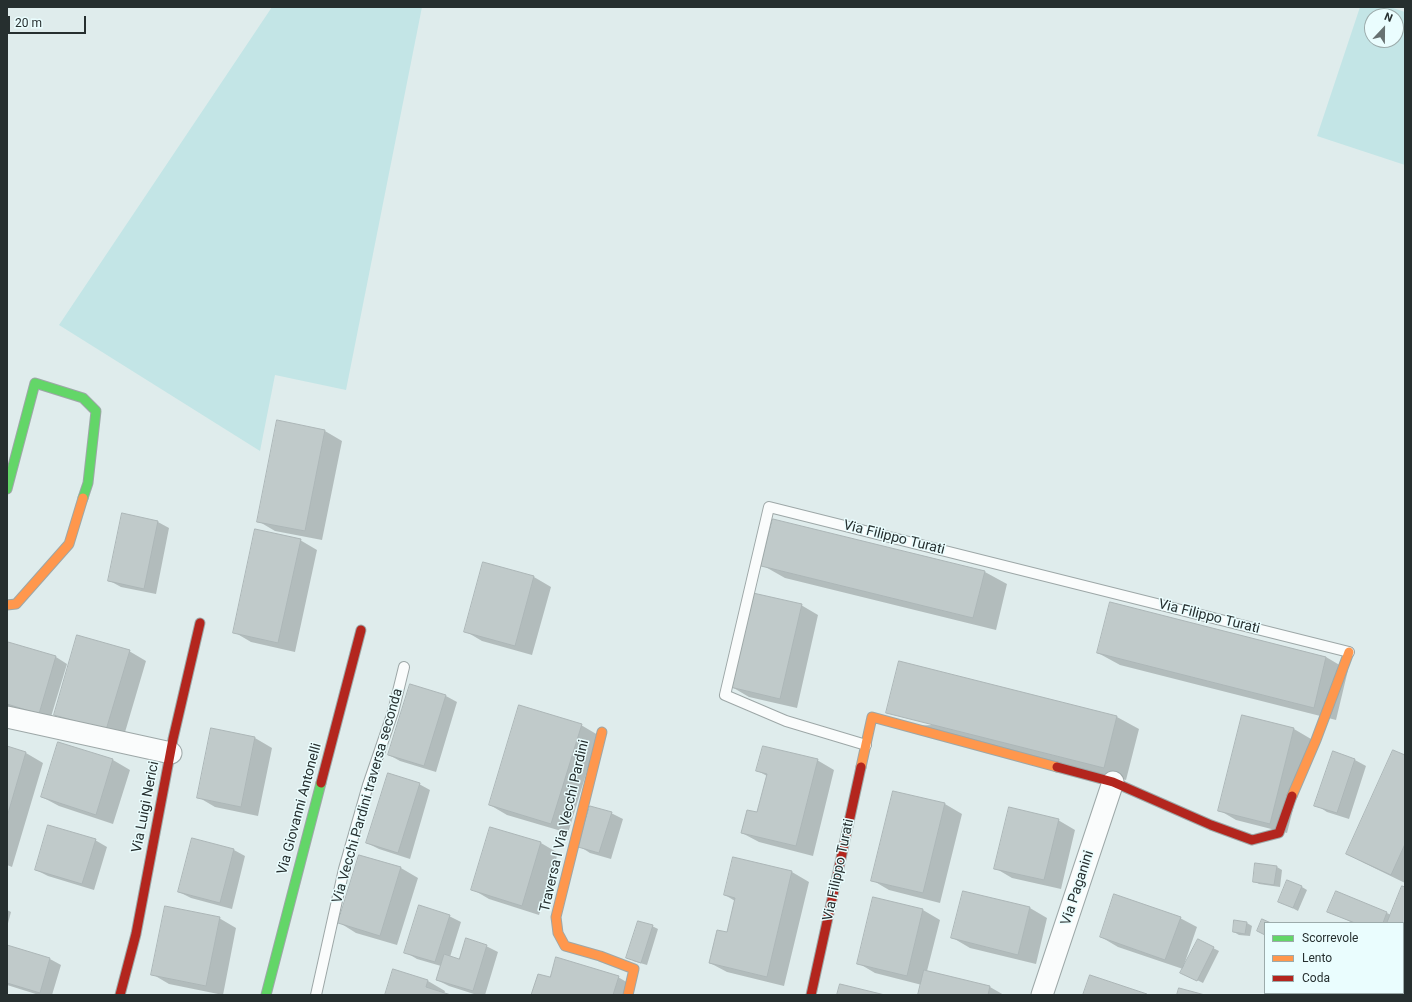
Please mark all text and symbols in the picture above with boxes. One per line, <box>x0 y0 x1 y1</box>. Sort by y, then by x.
scale bar <box>10 8 88 34</box>
north arrow <box>1364 8 1404 48</box>
text: N <box>1382 10 1394 25</box>
text: 20 m <box>15 16 42 30</box>
street label: Via Filippo Turati <box>841 517 947 559</box>
street label: Via Filippo Turati <box>1156 596 1262 638</box>
street label: Via Vecchi Pardini traversa seconda <box>329 687 407 905</box>
street label: Traversa I Via Vecchi Pardini <box>537 738 593 914</box>
street label: Via Giovanni Antonelli <box>274 741 326 877</box>
street label: Via Luigi Nerici <box>129 760 163 854</box>
street label: Via Filippo Turati <box>820 817 858 923</box>
street label: Via Paganini <box>1058 849 1098 927</box>
legend <box>1264 922 1404 994</box>
text: Scorrevole <box>1302 931 1358 945</box>
text: Lento <box>1302 951 1332 965</box>
text: Coda <box>1302 971 1330 985</box>

